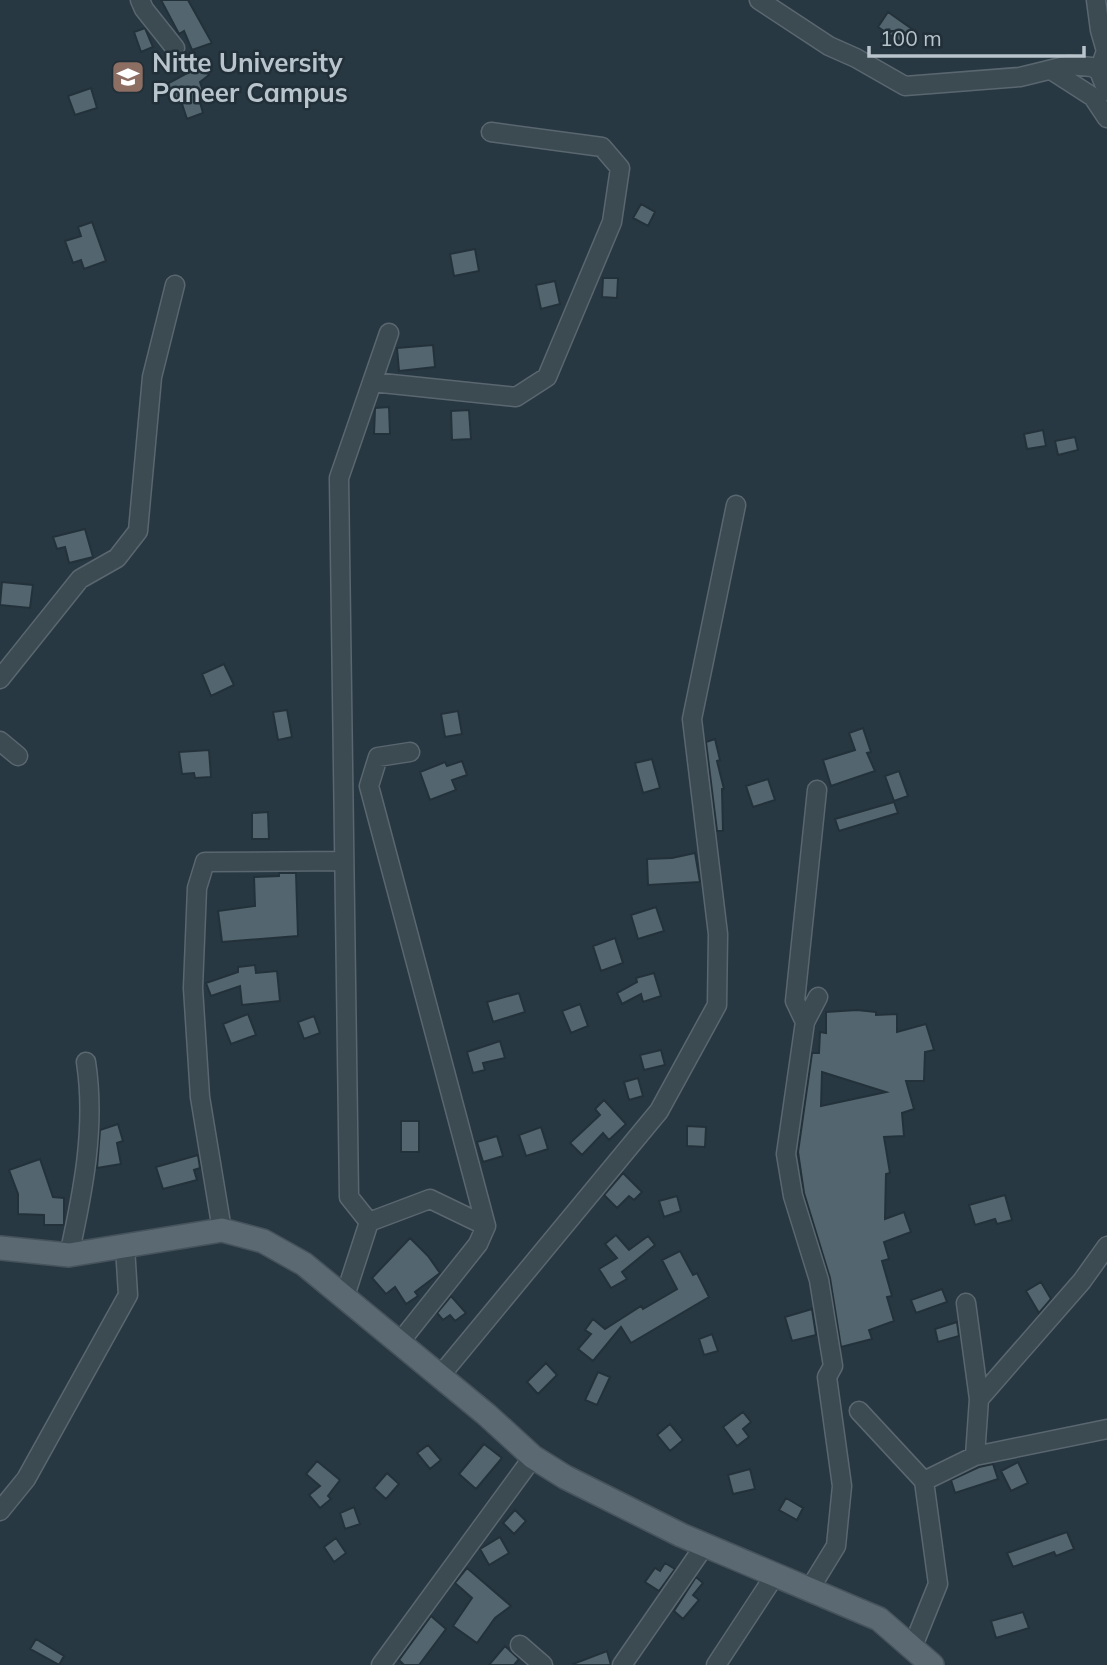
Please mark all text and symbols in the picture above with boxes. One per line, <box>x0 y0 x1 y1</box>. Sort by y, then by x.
scale bar <box>869 14 1084 58</box>
text: 100 m <box>880 25 942 51</box>
place label: Nitte University Paneer Campus <box>152 46 348 109</box>
school or university icon: Nitte University Paneer Campus <box>109 58 147 96</box>

